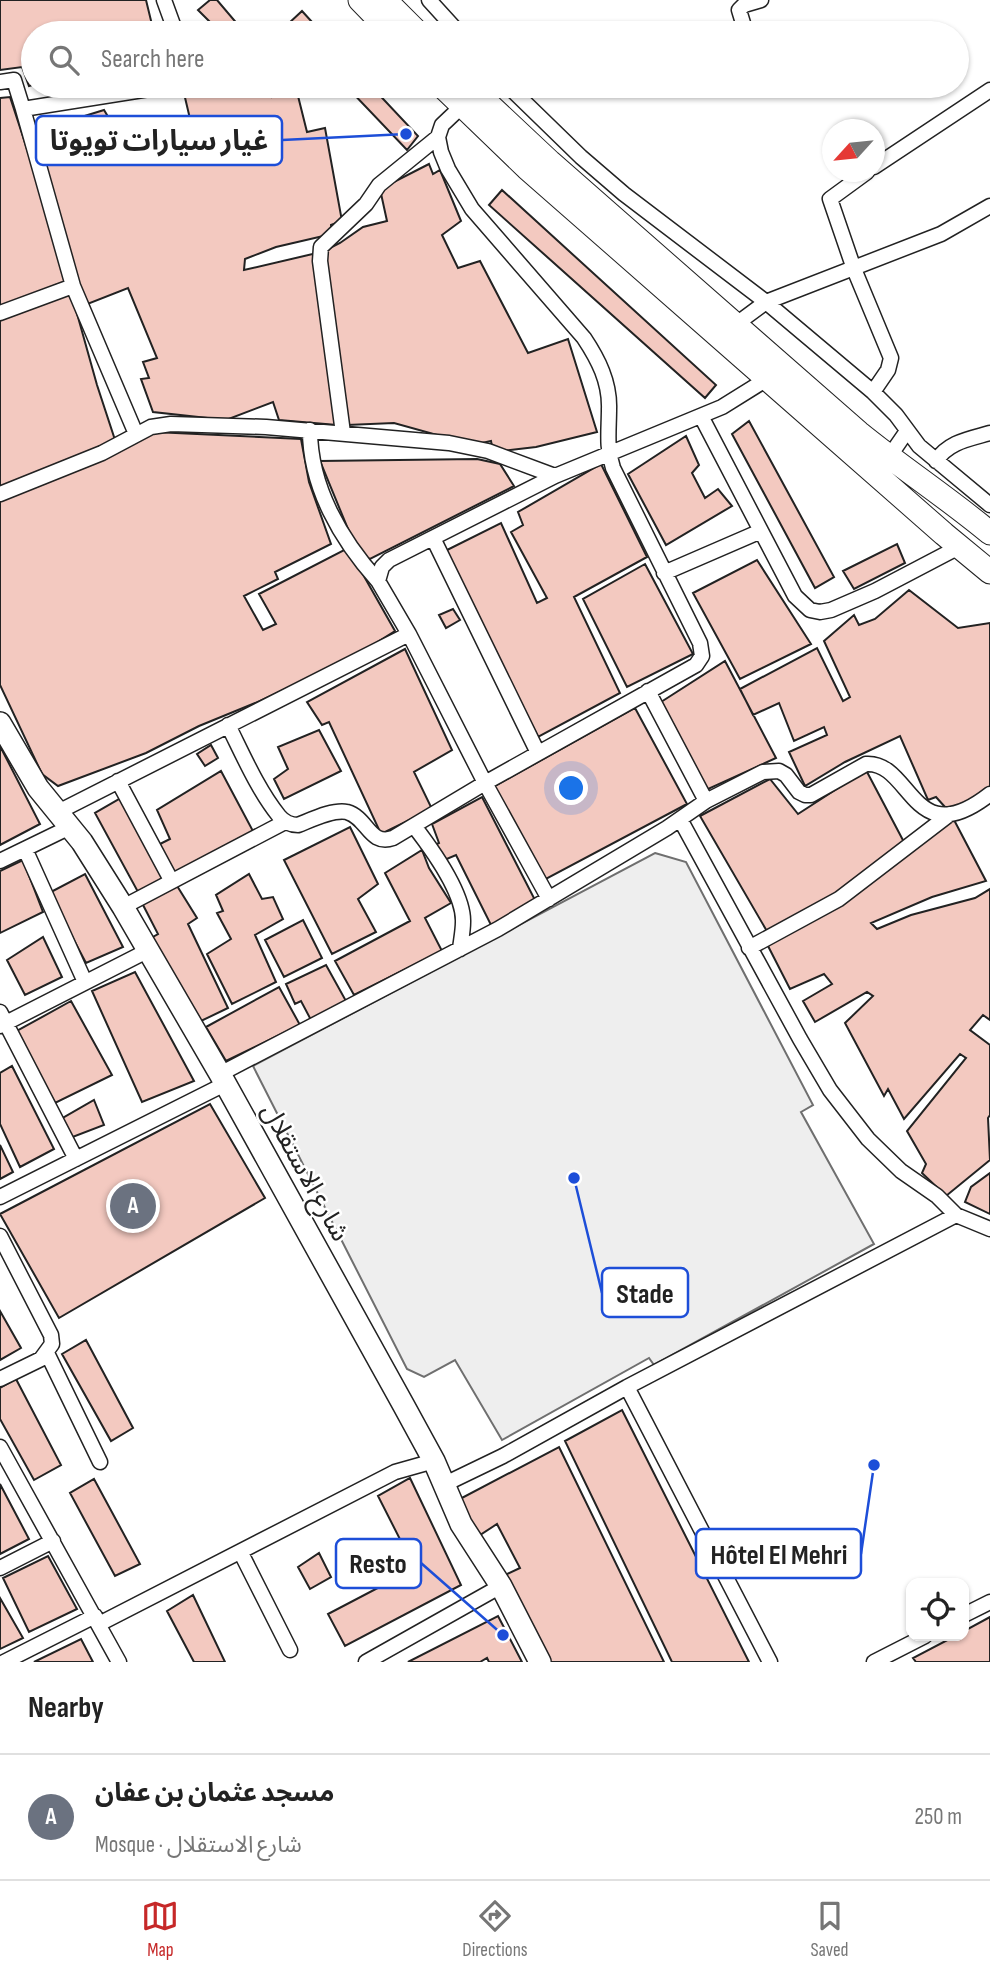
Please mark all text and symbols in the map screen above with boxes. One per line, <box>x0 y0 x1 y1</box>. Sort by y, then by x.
search box <box>21 21 969 98</box>
icon: search <box>45 41 83 79</box>
text: Search here <box>101 44 204 75</box>
callout: غيار سيارات تويوتا <box>36 116 282 165</box>
north arrow <box>822 119 885 182</box>
text: غيار سيارات تويوتا <box>50 125 268 158</box>
your location <box>554 771 588 805</box>
street label: شارع الاستقلال <box>252 1098 355 1248</box>
pin: A <box>110 1180 156 1232</box>
callout: Stade <box>602 1268 688 1317</box>
text: Stade <box>616 1278 674 1311</box>
callout: Hôtel El Mehri <box>696 1529 861 1578</box>
callout: Resto <box>336 1539 421 1588</box>
text: Hôtel El Mehri <box>711 1539 847 1572</box>
text: Resto <box>349 1548 407 1581</box>
map controls <box>906 1578 969 1641</box>
button: locate <box>906 1578 969 1641</box>
text: Nearby <box>28 1690 104 1726</box>
text: مسجد عثمان بن عفان <box>95 1778 334 1809</box>
text: A <box>46 1803 56 1831</box>
text: 250 m <box>915 1803 962 1831</box>
text: Mosque · شارع الاستقلال <box>95 1831 302 1859</box>
tab: Map <box>141 1897 179 1962</box>
tab: Directions <box>462 1897 528 1962</box>
tab: Saved <box>810 1897 849 1962</box>

